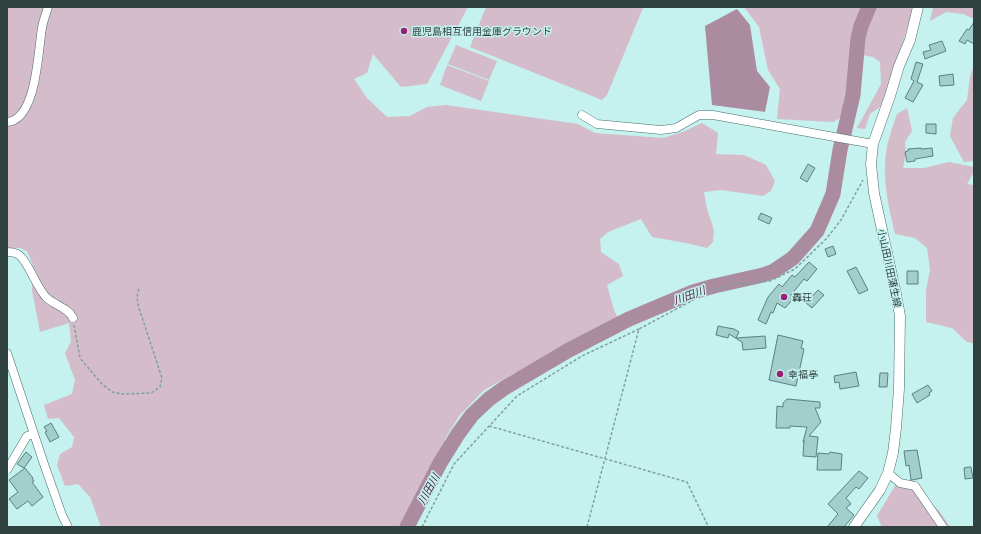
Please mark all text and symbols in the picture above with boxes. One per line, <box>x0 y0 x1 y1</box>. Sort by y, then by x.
place label: 鹿児島相互信用金庫グラウンド <box>412 25 552 37</box>
marker: 鹿児島相互信用金庫グラウンド <box>399 26 409 36</box>
street label: 小山田川田蒲生線 <box>876 228 904 308</box>
water label: 川田川 <box>671 283 708 307</box>
place label: 轟荘 <box>792 291 812 303</box>
marker: 轟荘 <box>779 292 789 302</box>
place label: 幸福亭 <box>788 368 818 380</box>
marker: 幸福亭 <box>775 369 785 379</box>
water label: 川田川 <box>414 471 442 507</box>

